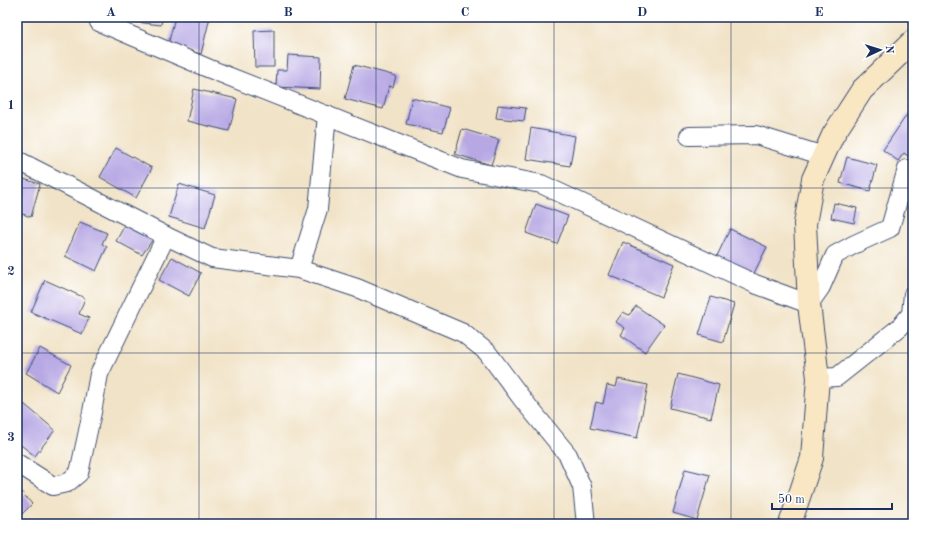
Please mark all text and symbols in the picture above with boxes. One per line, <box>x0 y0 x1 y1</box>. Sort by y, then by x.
text: A <box>106 6 116 19</box>
text: B <box>283 6 293 19</box>
text: C <box>461 6 469 19</box>
text: D <box>637 6 647 19</box>
text: E <box>815 6 824 19</box>
north arrow <box>860 30 900 70</box>
text: N <box>883 45 894 55</box>
text: 1 <box>7 99 15 112</box>
text: 2 <box>7 265 15 278</box>
text: 3 <box>7 431 15 444</box>
scale bar <box>772 485 892 511</box>
text: 50 m <box>778 493 805 506</box>

